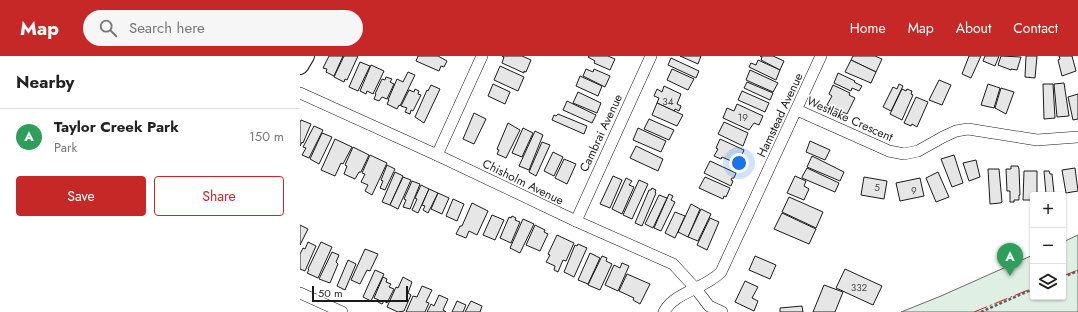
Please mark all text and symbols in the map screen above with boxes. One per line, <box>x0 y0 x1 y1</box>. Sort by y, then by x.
search box <box>83 10 363 46</box>
text: Map <box>20 15 59 42</box>
icon: search <box>97 17 119 39</box>
text: Search here <box>129 17 205 39</box>
text: Home <box>850 18 886 38</box>
text: Map <box>908 18 934 38</box>
text: About <box>956 18 991 38</box>
text: Contact <box>1013 18 1058 38</box>
text: Nearby <box>16 70 74 94</box>
street label: Hamstead Avenue <box>753 70 807 160</box>
street label: Cambrai Avenue <box>575 91 627 175</box>
street label: Westlake Crescent <box>804 92 896 146</box>
house number: 34 <box>662 94 674 109</box>
house number: 19 <box>738 110 748 125</box>
text: Taylor Creek Park <box>54 116 179 138</box>
text: A <box>24 127 34 146</box>
text: 150 m <box>249 127 284 146</box>
text: Park <box>54 138 77 157</box>
your location <box>729 153 749 173</box>
street label: Chisholm Avenue <box>479 155 567 209</box>
button: Save <box>16 176 146 216</box>
button: Share <box>154 176 284 216</box>
house number: 5 <box>874 180 880 195</box>
house number: 9 <box>911 183 917 198</box>
map controls <box>1030 192 1066 300</box>
button: + <box>1030 192 1066 228</box>
button: − <box>1030 228 1066 264</box>
pin: A <box>997 243 1023 276</box>
button: layers <box>1030 264 1066 300</box>
house number: 332 <box>851 280 868 295</box>
scale bar <box>312 284 408 303</box>
text: 50 m <box>318 285 343 301</box>

